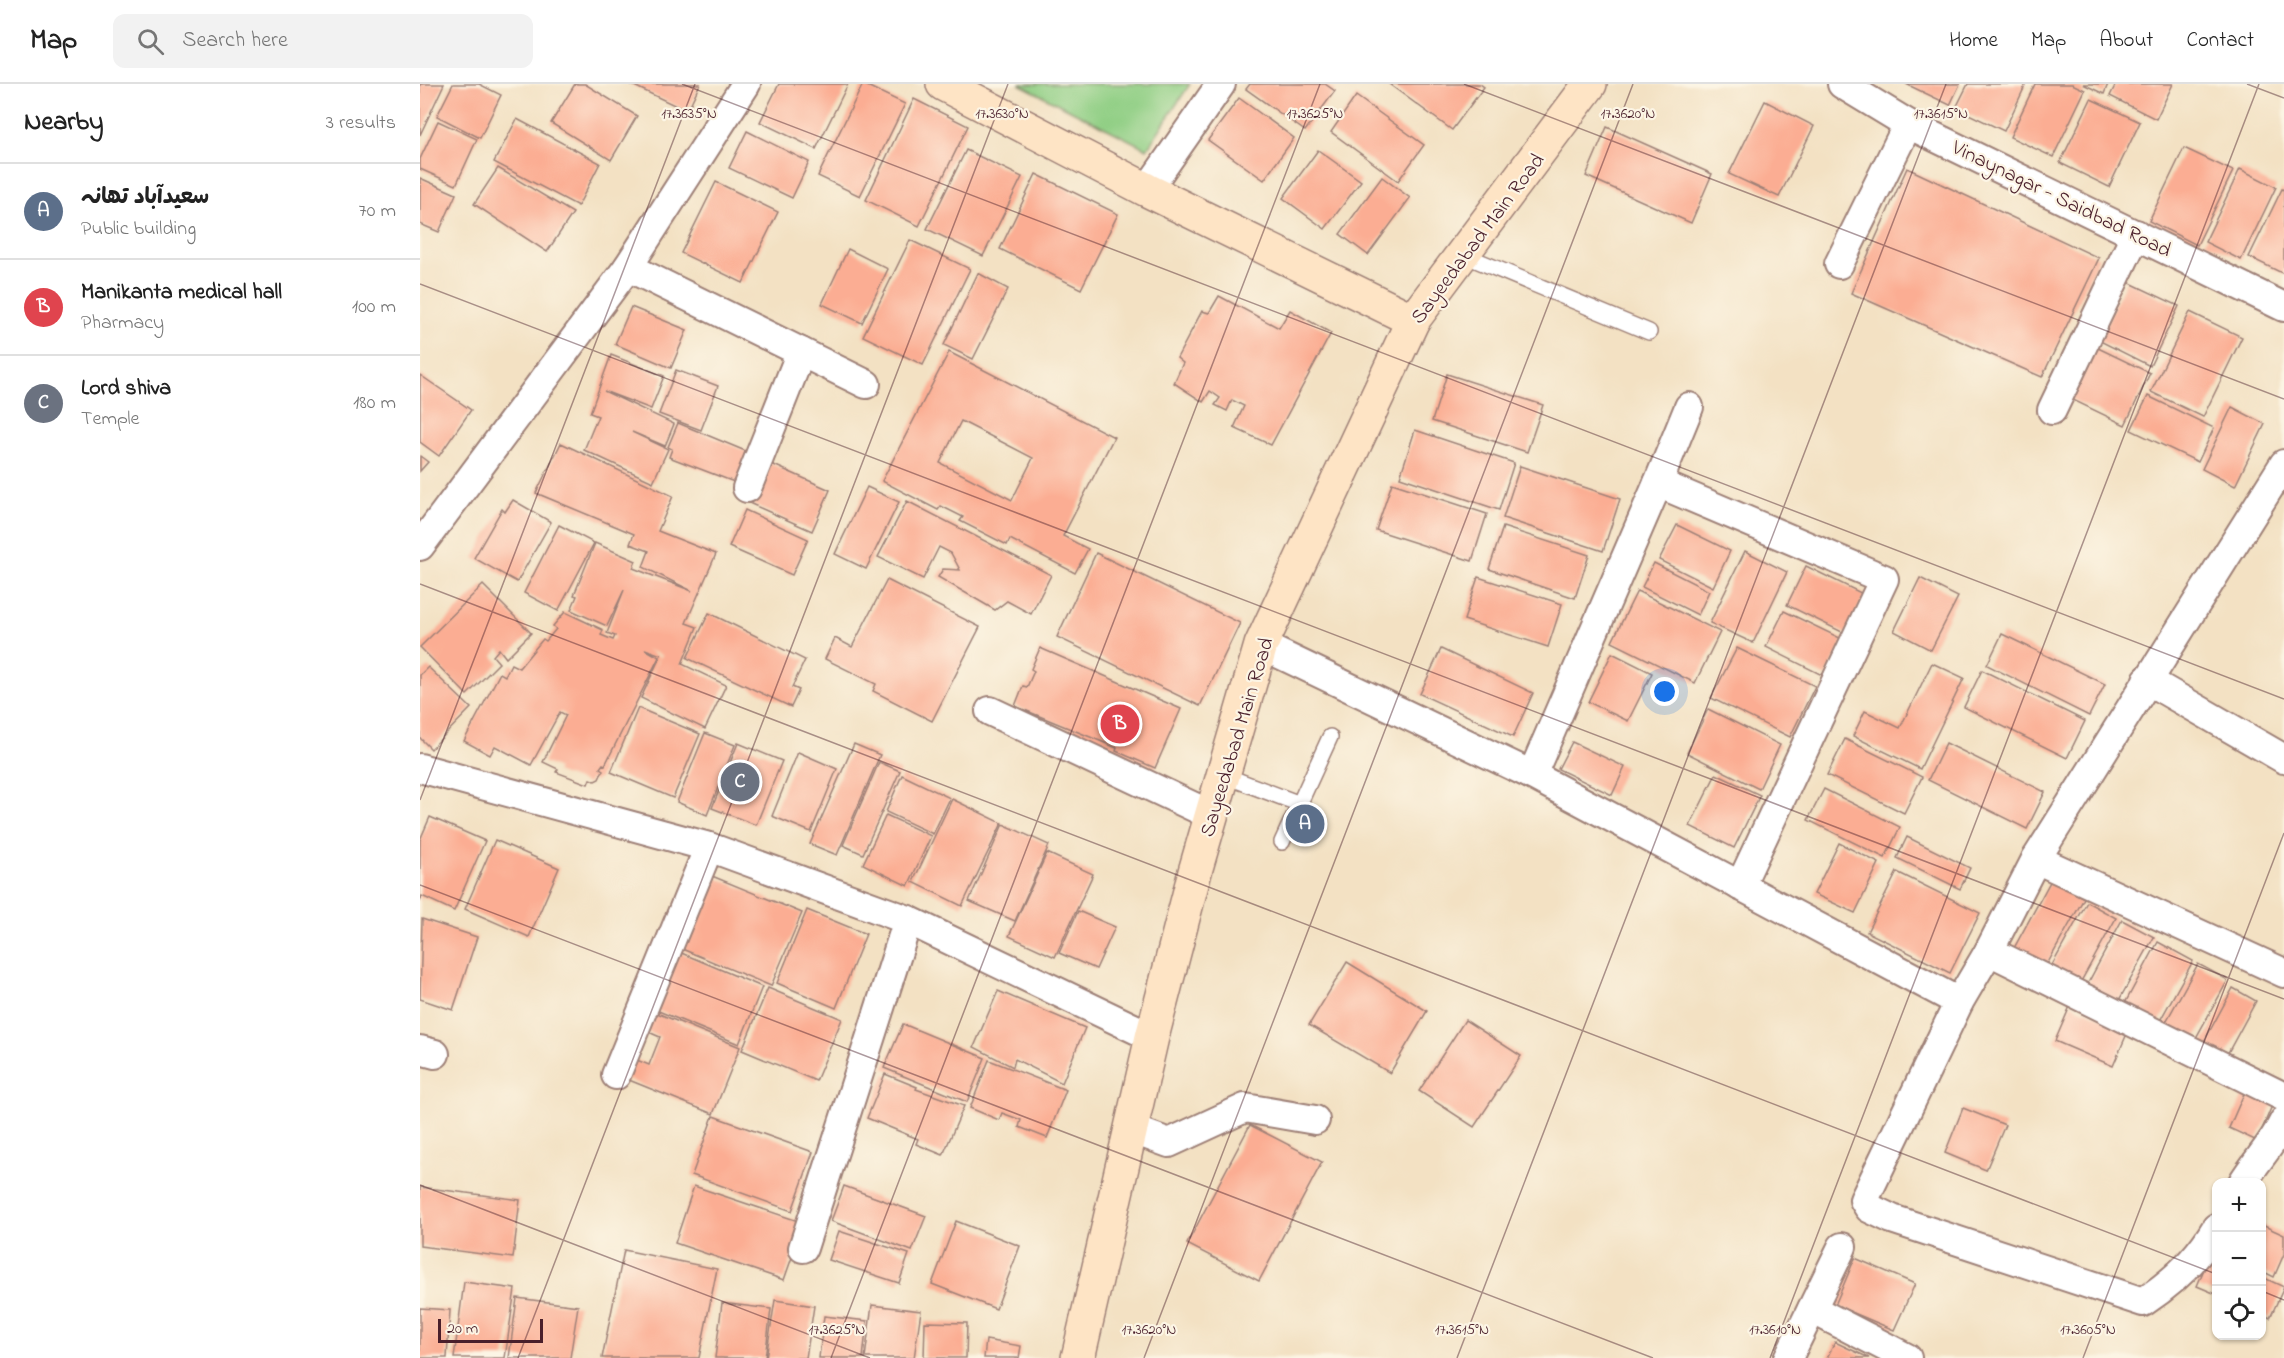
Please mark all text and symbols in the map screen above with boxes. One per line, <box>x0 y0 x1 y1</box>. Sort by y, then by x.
search box <box>113 14 533 68</box>
text: Map <box>30 21 77 62</box>
icon: search <box>134 25 167 58</box>
text: Search here <box>182 25 288 57</box>
text: Home <box>1949 26 1998 56</box>
text: Map <box>2031 26 2066 56</box>
text: About <box>2099 26 2153 56</box>
text: Contact <box>2186 26 2254 56</box>
text: 17.3635°N <box>661 103 717 125</box>
text: 17.3630°N <box>975 103 1029 125</box>
text: 17.3625°N <box>1287 103 1344 125</box>
text: 17.3620°N <box>1601 103 1655 125</box>
text: 17.3615°N <box>1914 103 1968 125</box>
text: Nearby <box>24 104 103 142</box>
text: 3 results <box>326 109 396 138</box>
street label: Vinaynagar - Saidbad Road <box>1944 133 2176 268</box>
street label: Sayeedabad Main Road <box>1404 147 1555 332</box>
text: سعیدآباد تھانہ <box>81 182 209 214</box>
text: A <box>37 197 50 226</box>
text: 70 m <box>359 197 396 226</box>
text: Public building <box>81 215 196 244</box>
text: Manikanta medical hall <box>81 277 282 309</box>
text: B <box>37 293 50 322</box>
text: 100 m <box>352 293 396 322</box>
text: Pharmacy <box>81 309 164 338</box>
text: Lord shiva <box>81 373 171 405</box>
text: C <box>38 389 49 418</box>
text: 180 m <box>353 389 396 418</box>
text: Temple <box>81 405 140 434</box>
street label: Sayeedabad Main Road <box>1193 634 1284 842</box>
your location <box>1650 677 1679 706</box>
pin: B <box>1100 702 1140 746</box>
pin: C <box>720 760 760 804</box>
pin: A <box>1286 802 1324 846</box>
map controls <box>2212 1178 2266 1340</box>
button: + <box>2212 1178 2266 1232</box>
button: − <box>2212 1232 2266 1286</box>
button: locate <box>2212 1286 2266 1340</box>
scale bar <box>438 1316 543 1344</box>
text: 20 m <box>447 1317 478 1341</box>
text: 17.3625°N <box>809 1319 866 1341</box>
text: 17.3620°N <box>1122 1319 1176 1341</box>
text: 17.3615°N <box>1435 1319 1489 1341</box>
text: 17.3610°N <box>1749 1319 1801 1341</box>
text: 17.3605°N <box>2060 1319 2116 1341</box>

